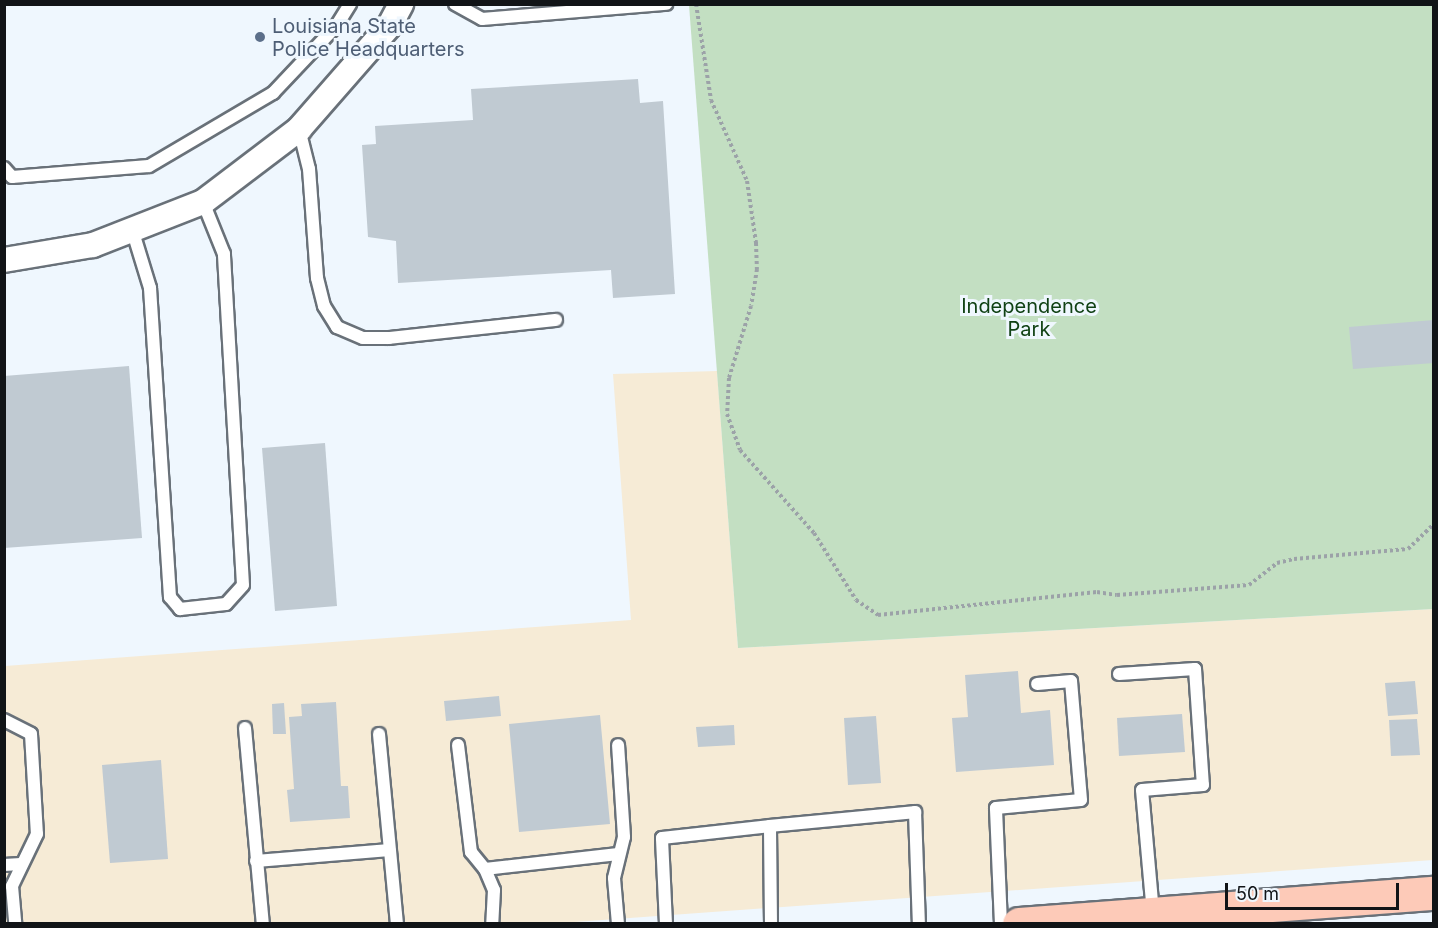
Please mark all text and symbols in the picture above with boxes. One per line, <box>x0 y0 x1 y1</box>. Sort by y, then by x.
place label: Louisiana State Police Headquarters <box>272 14 464 61</box>
marker: Louisiana State Police Headquarters <box>253 30 267 44</box>
park label: Independence Park <box>961 294 1097 341</box>
scale bar <box>1228 871 1402 909</box>
text: 50 m <box>1236 883 1279 904</box>

